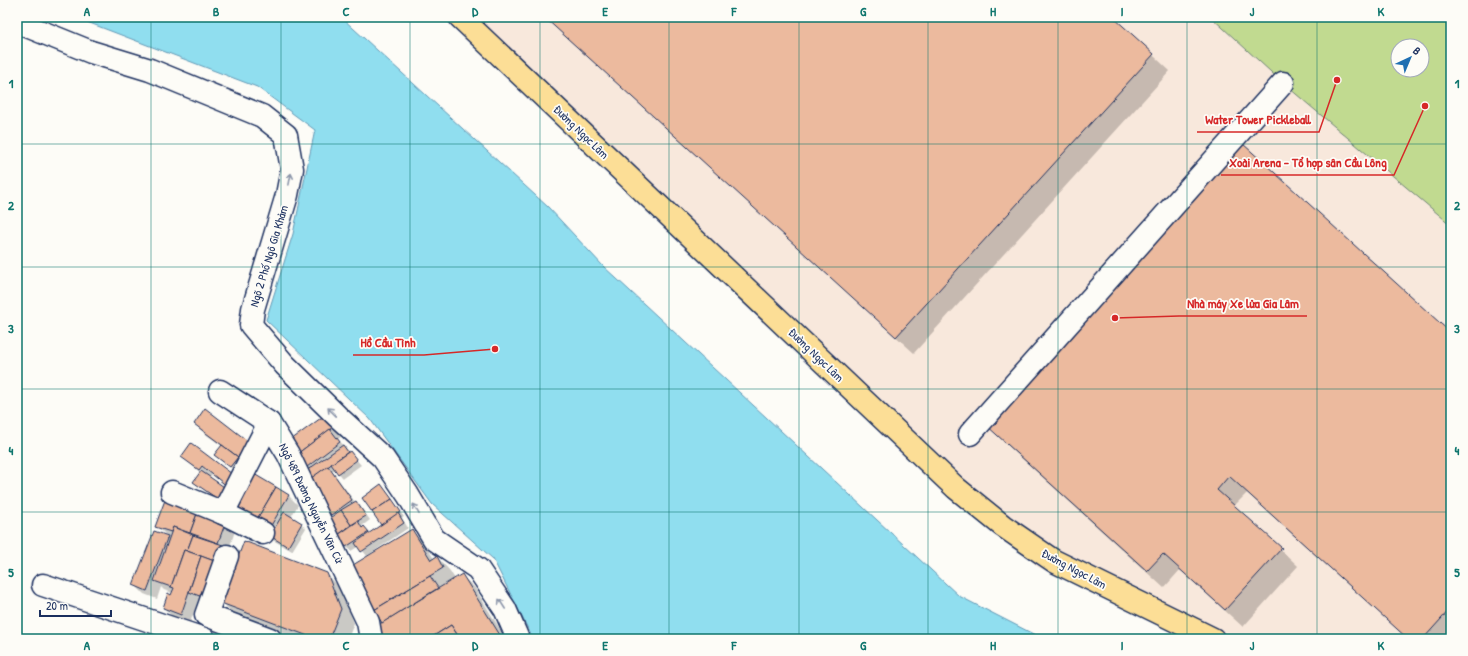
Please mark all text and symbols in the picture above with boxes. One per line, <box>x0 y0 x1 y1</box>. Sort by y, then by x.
text: A <box>84 2 91 20</box>
text: B <box>213 2 220 20</box>
text: C <box>342 2 350 20</box>
text: D <box>472 2 479 20</box>
text: E <box>602 2 608 20</box>
text: F <box>731 2 738 20</box>
text: G <box>860 2 867 20</box>
text: H <box>990 2 996 20</box>
text: I <box>1120 2 1124 20</box>
text: J <box>1250 2 1255 20</box>
text: K <box>1378 2 1385 20</box>
north arrow <box>1390 38 1430 78</box>
text: B <box>1410 44 1424 58</box>
text: 1 <box>9 74 14 92</box>
text: 1 <box>1455 74 1460 92</box>
street label: Đường Ngọc Lâm <box>550 101 613 162</box>
callout: Water Tower Pickleball <box>1197 107 1319 132</box>
text: Water Tower Pickleball <box>1205 110 1311 128</box>
callout: Xoài Arena - Tổ hợp sân Cầu Lông <box>1221 150 1394 175</box>
text: Xoài Arena - Tổ hợp sân Cầu Lông <box>1229 153 1387 172</box>
one-way arrow <box>286 173 294 186</box>
text: 2 <box>8 196 15 214</box>
text: 2 <box>1454 196 1461 214</box>
street label: Ngõ 2 Phố Ngô Gia Khảm <box>245 203 292 309</box>
callout: Nhà máy Xe lửa Gia Lâm <box>1179 291 1307 316</box>
text: Nhà máy Xe lửa Gia Lâm <box>1187 294 1299 313</box>
text: 3 <box>8 319 14 337</box>
text: 3 <box>1454 319 1460 337</box>
street label: Đường Ngọc Lâm <box>785 324 848 385</box>
callout: Hồ Cầu Tình <box>353 330 424 355</box>
text: Hồ Cầu Tình <box>360 333 416 351</box>
one-way arrow <box>327 407 337 417</box>
street label: Ngõ 489 Đường Nguyễn Văn Cừ <box>275 440 348 567</box>
text: 4 <box>9 441 14 459</box>
text: 4 <box>1455 441 1460 459</box>
one-way arrow <box>412 504 420 516</box>
street label: Đường Ngọc Lâm <box>1039 544 1110 593</box>
text: 5 <box>8 563 14 581</box>
text: 5 <box>1454 563 1460 581</box>
scale bar <box>40 592 111 618</box>
text: 20 m <box>46 597 68 614</box>
one-way arrow <box>497 598 505 610</box>
text: A <box>84 636 91 654</box>
text: B <box>213 636 220 654</box>
text: C <box>342 636 350 654</box>
text: D <box>472 636 479 654</box>
text: E <box>602 636 608 654</box>
text: F <box>731 636 738 654</box>
text: G <box>860 636 867 654</box>
text: H <box>990 636 996 654</box>
text: I <box>1120 636 1124 654</box>
text: J <box>1250 636 1255 654</box>
text: K <box>1378 636 1385 654</box>

